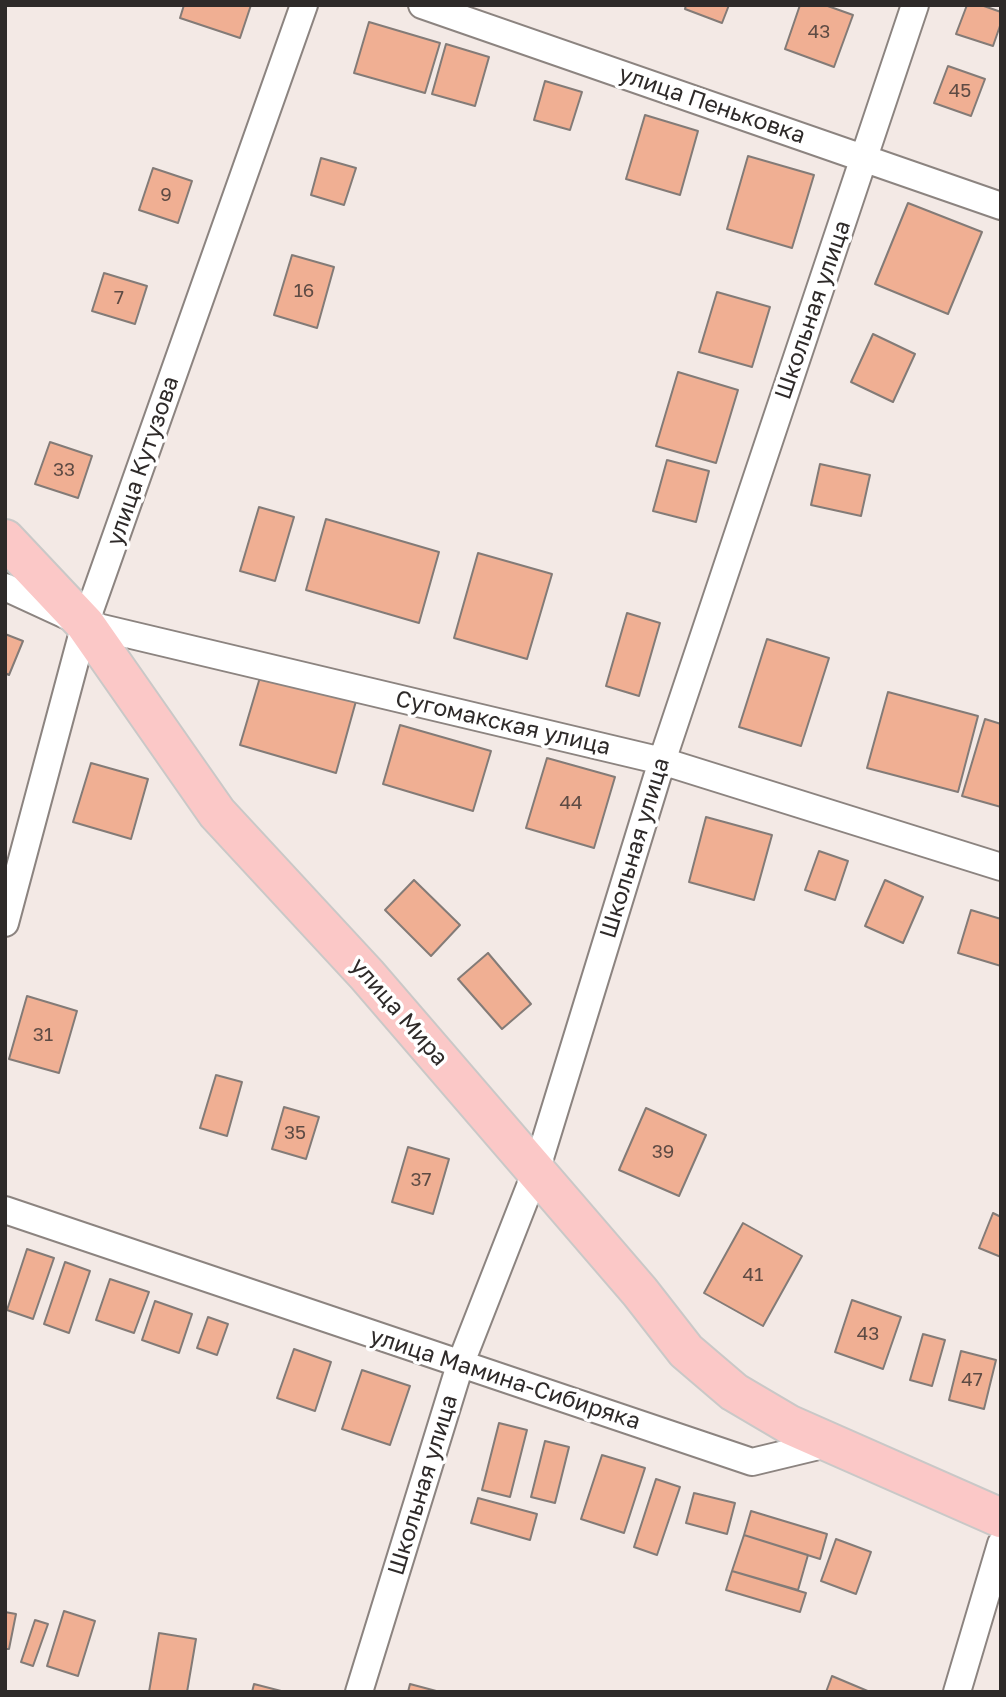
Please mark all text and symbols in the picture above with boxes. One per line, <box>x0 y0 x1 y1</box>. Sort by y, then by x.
house number: 43 <box>808 21 830 43</box>
street label: улица Пеньковка <box>615 60 809 150</box>
house number: 45 <box>949 80 971 102</box>
house number: 9 <box>160 184 172 206</box>
street label: Школьная улица <box>769 217 857 403</box>
house number: 16 <box>294 280 314 302</box>
house number: 7 <box>114 287 124 309</box>
street label: улица Кутузова <box>101 373 185 549</box>
house number: 33 <box>53 459 75 481</box>
street label: Сугомакская улица <box>393 685 613 761</box>
street label: Школьная улица <box>594 754 676 942</box>
house number: 44 <box>559 792 583 814</box>
street label: улица Мира <box>345 952 453 1072</box>
house number: 31 <box>33 1024 53 1046</box>
house number: 35 <box>284 1122 306 1144</box>
house number: 39 <box>652 1141 674 1163</box>
house number: 37 <box>410 1169 432 1191</box>
house number: 41 <box>743 1264 763 1286</box>
street label: улица Мамина-Сибиряка <box>366 1322 644 1436</box>
house number: 43 <box>857 1323 879 1345</box>
house number: 47 <box>961 1369 983 1391</box>
street label: Школьная улица <box>382 1391 464 1579</box>

